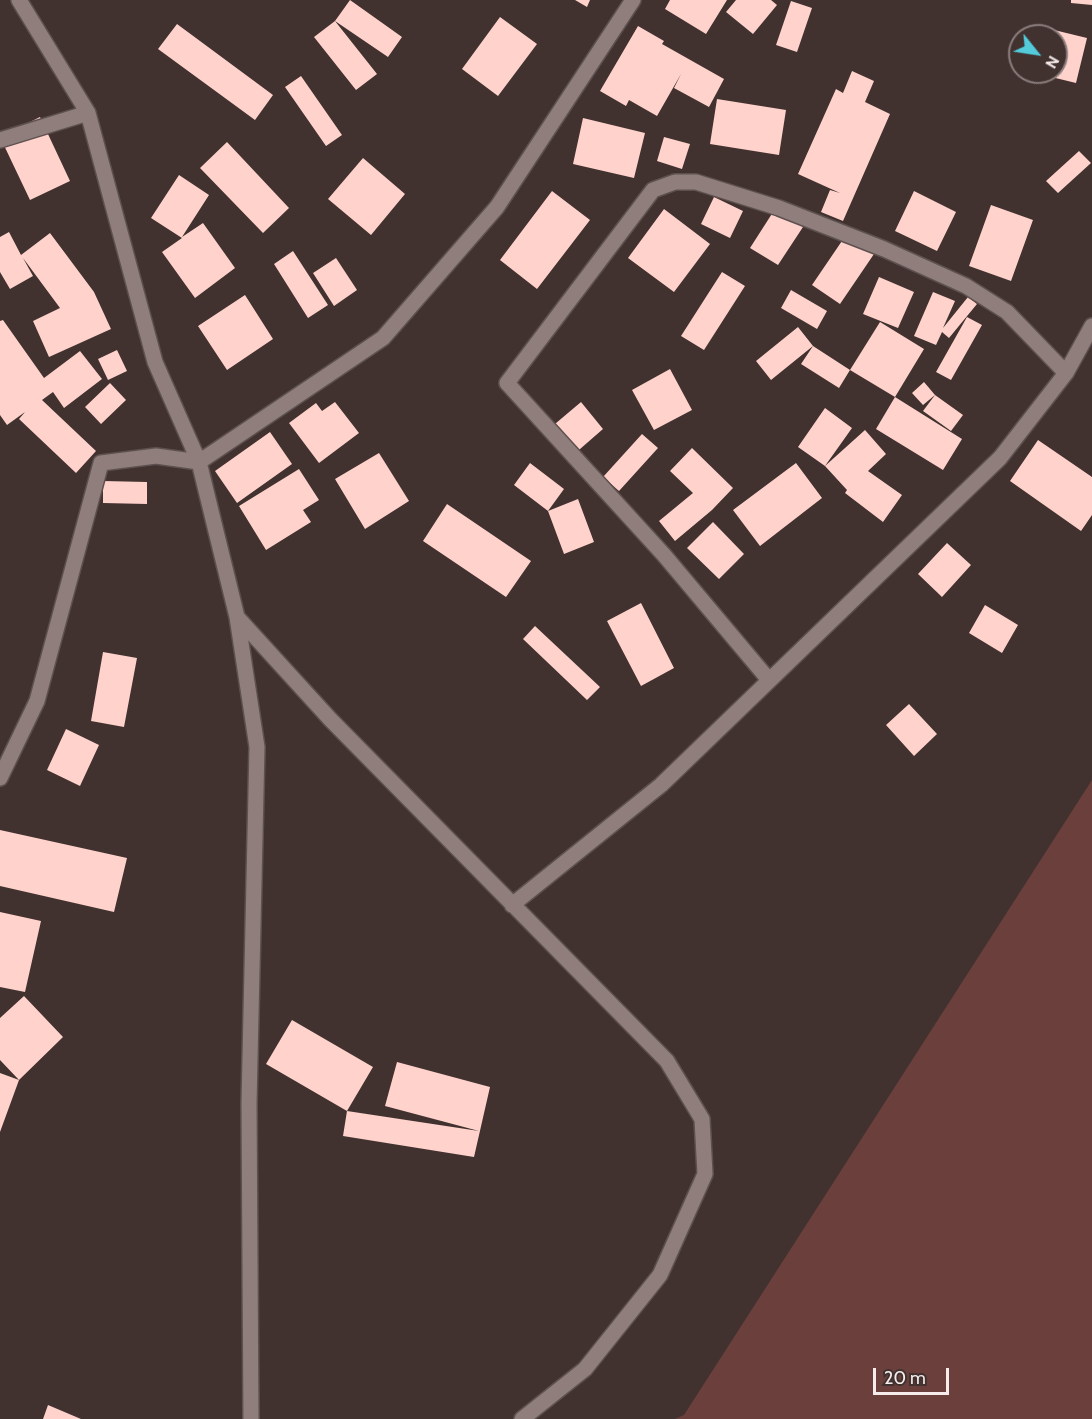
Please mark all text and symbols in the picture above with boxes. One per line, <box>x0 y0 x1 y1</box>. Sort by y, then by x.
north arrow <box>1008 24 1068 84</box>
text: N <box>1041 53 1063 72</box>
scale bar <box>876 1356 952 1394</box>
text: 20 m <box>884 1367 926 1389</box>

